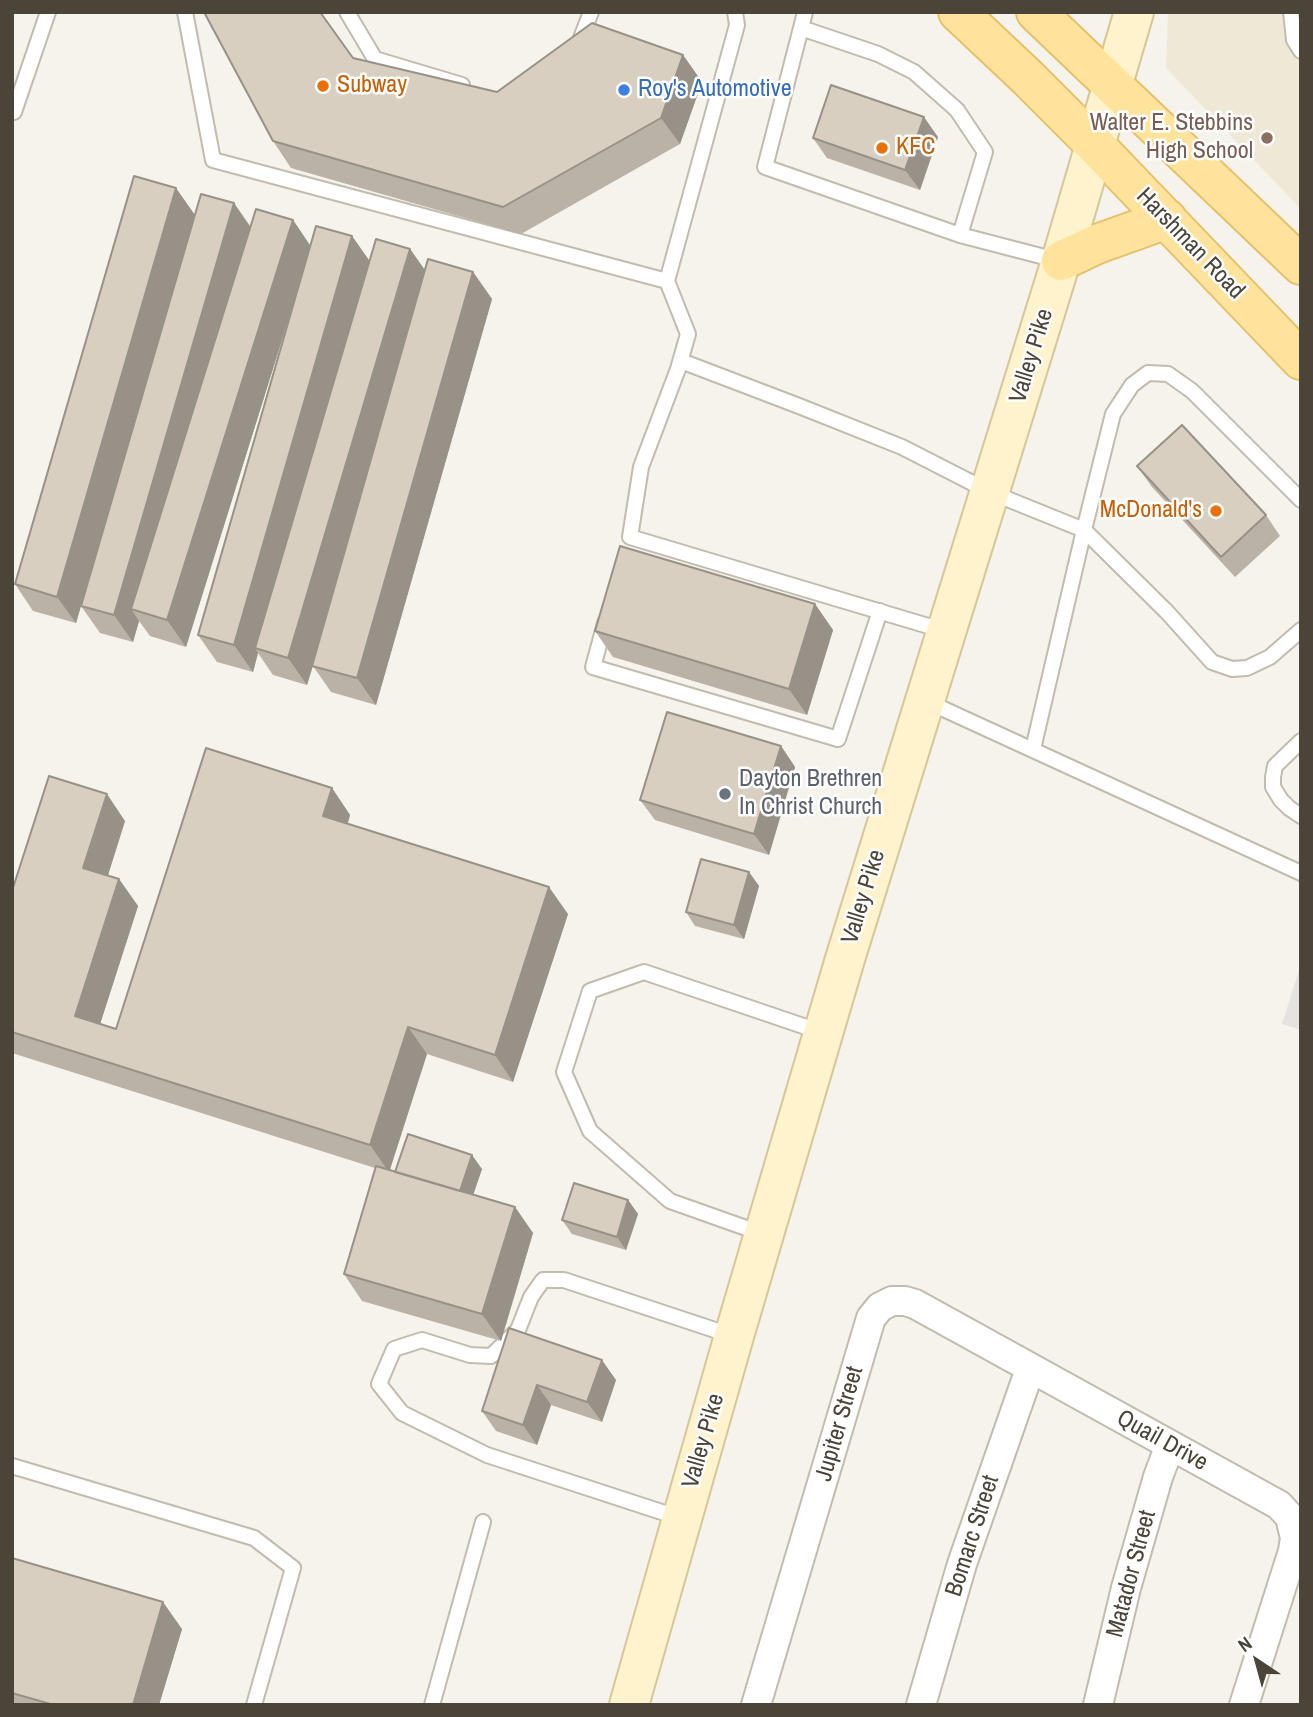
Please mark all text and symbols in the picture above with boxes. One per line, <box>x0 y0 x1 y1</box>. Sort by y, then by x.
place label: Subway <box>337 72 407 100</box>
place label: Roy's Automotive <box>638 76 792 104</box>
marker: Subway <box>315 78 331 94</box>
marker: Roy's Automotive <box>616 82 632 98</box>
place label: Walter E. Stebbins High School <box>1090 110 1253 166</box>
marker: Walter E. Stebbins High School <box>1259 130 1275 146</box>
place label: KFC <box>896 134 935 162</box>
marker: KFC <box>874 140 890 156</box>
street label: Harshman Road <box>1130 182 1250 306</box>
street label: Valley Pike <box>1004 305 1060 407</box>
place label: McDonald's <box>1100 497 1202 525</box>
marker: McDonald's <box>1208 503 1224 519</box>
place label: Dayton Brethren In Christ Church <box>739 766 882 822</box>
marker: Dayton Brethren In Christ Church <box>717 786 733 802</box>
street label: Valley Pike <box>836 846 892 948</box>
street label: Jupiter Street <box>810 1363 870 1485</box>
street label: Valley Pike <box>677 1390 731 1492</box>
street label: Quail Drive <box>1111 1404 1213 1478</box>
street label: Bomarc Street <box>940 1472 1006 1600</box>
street label: Matador Street <box>1101 1507 1163 1641</box>
north arrow <box>1222 1626 1292 1696</box>
text: N <box>1232 1630 1257 1658</box>

